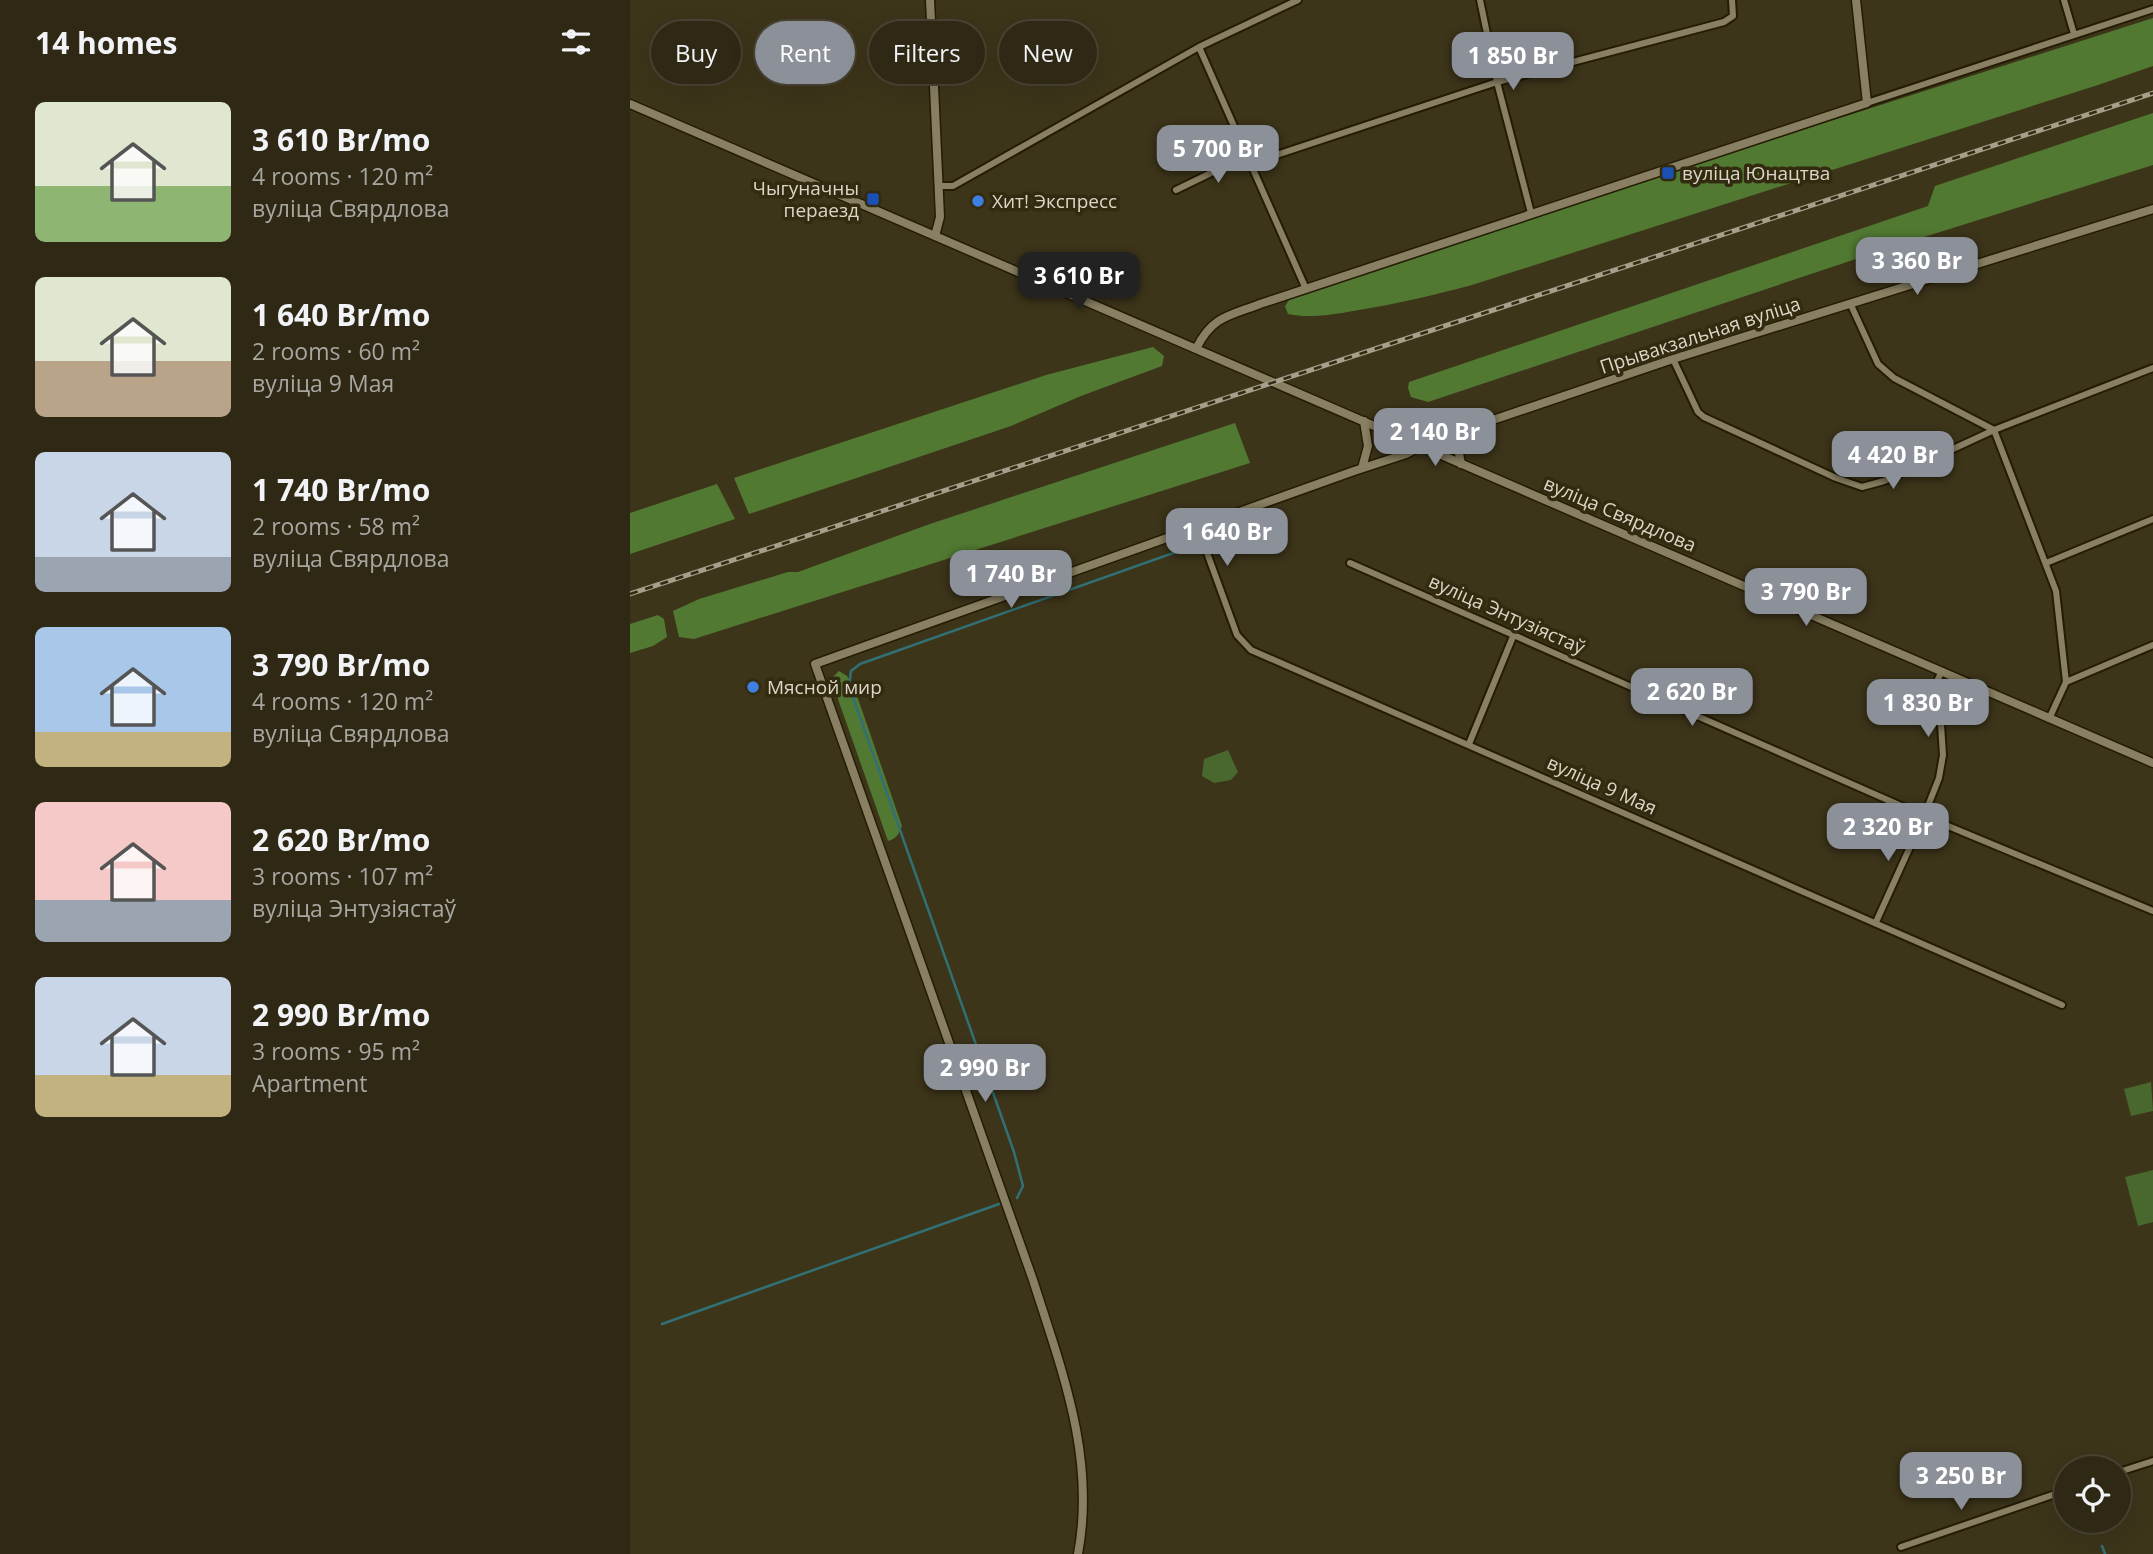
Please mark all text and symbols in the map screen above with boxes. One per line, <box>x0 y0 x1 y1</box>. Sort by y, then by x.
chip: Buy <box>651 21 741 84</box>
chip: Rent <box>755 21 855 84</box>
chip: Filters <box>869 21 985 84</box>
chip: New <box>999 21 1097 84</box>
text: 14 homes <box>35 22 178 63</box>
icon: filters <box>557 23 595 61</box>
pin: 1 850 Br <box>1441 32 1585 92</box>
text: 1 850 Br <box>1468 39 1558 71</box>
text: 3 610 Br/mo <box>252 119 430 160</box>
pin: 5 700 Br <box>1146 125 1290 185</box>
icon: home <box>91 130 175 214</box>
text: 5 700 Br <box>1173 132 1263 164</box>
text: 4 rooms · 120 m² <box>252 160 433 192</box>
place label: вуліца Юнацтва <box>1682 160 1830 186</box>
marker: вуліца Юнацтва <box>1660 165 1676 181</box>
place label: Чыгуначны пераезд <box>753 175 859 223</box>
place label: Хит! Экспресс <box>992 188 1117 214</box>
marker: Чыгуначны пераезд <box>865 191 881 207</box>
text: вуліца Свярдлова <box>252 192 450 224</box>
marker: Хит! Экспресс <box>970 193 986 209</box>
pin: 3 360 Br <box>1845 238 1989 297</box>
text: 3 360 Br <box>1872 244 1962 276</box>
pin: 3 610 Br <box>1007 252 1151 312</box>
text: 3 610 Br <box>1034 259 1124 291</box>
street label: Прывакзальная вуліца <box>1596 290 1804 380</box>
text: 1 640 Br/mo <box>252 294 430 335</box>
icon: home <box>91 305 175 389</box>
text: 2 rooms · 60 m² <box>252 335 420 367</box>
text: вуліца 9 Мая <box>252 367 394 399</box>
pin: 2 140 Br <box>1363 408 1507 468</box>
text: 2 140 Br <box>1390 415 1480 447</box>
pin: 4 420 Br <box>1821 432 1965 491</box>
text: 4 420 Br <box>1848 438 1938 470</box>
text: 1 740 Br/mo <box>252 469 430 510</box>
street label: вуліца Свярдлова <box>1540 470 1700 558</box>
icon: home <box>91 480 175 564</box>
pin: 1 640 Br <box>1155 508 1299 568</box>
text: 2 rooms · 58 m² <box>252 510 420 542</box>
text: 1 640 Br <box>1182 515 1272 547</box>
text: вуліца Свярдлова <box>252 542 450 574</box>
pin: 1 740 Br <box>939 550 1083 610</box>
text: 1 740 Br <box>966 557 1056 589</box>
street label: вуліца Энтузіястаў <box>1425 568 1590 660</box>
pin: 3 790 Br <box>1734 568 1878 628</box>
text: 3 790 Br <box>1761 575 1851 607</box>
text: 3 790 Br/mo <box>252 644 430 685</box>
icon: home <box>91 655 175 739</box>
pin: 2 620 Br <box>1620 668 1764 728</box>
place label: Мясной мир <box>767 674 882 700</box>
text: 2 620 Br <box>1647 675 1737 707</box>
marker: Мясной мир <box>745 679 761 695</box>
pin: 1 830 Br <box>1856 680 2000 739</box>
text: 4 rooms · 120 m² <box>252 685 433 717</box>
text: 1 830 Br <box>1883 686 1973 718</box>
text: вуліца Свярдлова <box>252 717 450 749</box>
street label: вуліца 9 Мая <box>1543 749 1661 821</box>
pin: 2 320 Br <box>1816 804 1960 863</box>
text: 2 320 Br <box>1843 810 1933 842</box>
text: 2 620 Br/mo <box>252 819 430 860</box>
icon: home <box>91 830 175 914</box>
text: 3 rooms · 107 m² <box>252 860 433 892</box>
text: вуліца Энтузіястаў <box>252 892 456 924</box>
text: 2 990 Br/mo <box>252 994 430 1035</box>
icon: home <box>91 1005 175 1089</box>
text: 3 rooms · 95 m² <box>252 1035 420 1067</box>
pin: 2 990 Br <box>913 1044 1057 1104</box>
text: 2 990 Br <box>940 1051 1030 1083</box>
text: Apartment <box>252 1067 368 1099</box>
pin: 3 250 Br <box>1889 1452 2033 1512</box>
map controls <box>2054 1456 2131 1533</box>
button: locate <box>2054 1456 2131 1533</box>
text: 3 250 Br <box>1916 1459 2006 1491</box>

